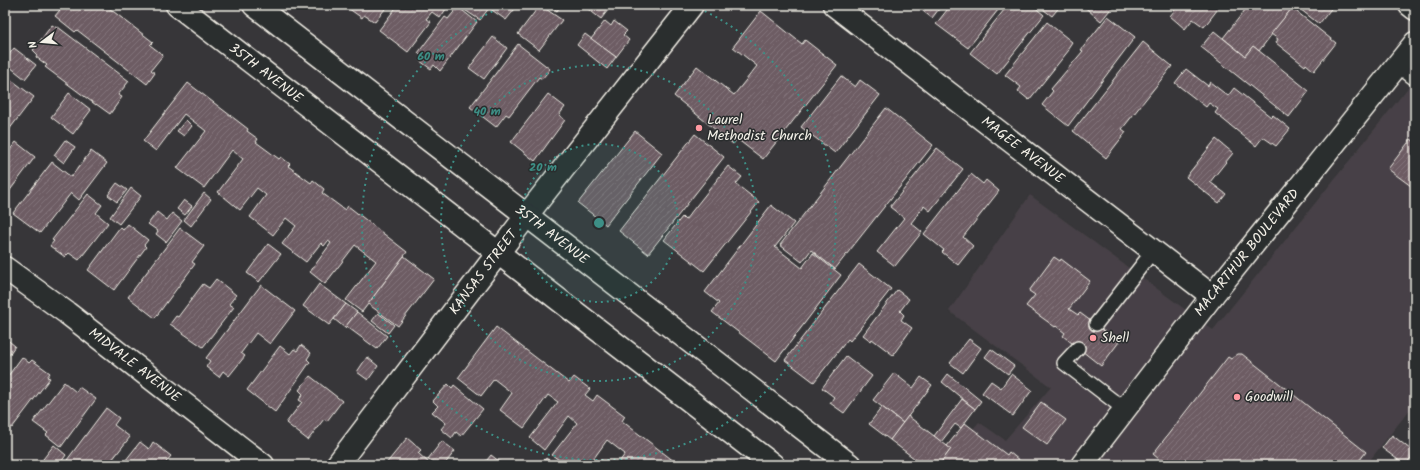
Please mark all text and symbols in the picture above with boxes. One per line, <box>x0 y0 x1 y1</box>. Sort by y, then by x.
north arrow <box>22 22 62 62</box>
street label: 35TH AVENUE <box>224 38 308 110</box>
text: N <box>24 39 43 50</box>
text: 60 m <box>417 47 445 66</box>
text: 40 m <box>473 102 501 121</box>
place label: Laurel Methodist Church <box>707 109 812 147</box>
street label: MAGEE AVENUE <box>976 111 1070 190</box>
marker: Laurel Methodist Church <box>694 123 704 133</box>
text: 20 m <box>529 158 557 177</box>
street label: MACARTHUR BOULEVARD <box>1189 184 1305 321</box>
street label: 35TH AVENUE <box>510 199 594 271</box>
centre of rings <box>592 216 606 230</box>
street label: KANSAS STREET <box>444 224 524 320</box>
street label: MIDVALE AVENUE <box>83 322 186 409</box>
place label: Shell <box>1101 327 1130 349</box>
marker: Shell <box>1088 333 1098 343</box>
place label: Goodwill <box>1245 386 1293 408</box>
marker: Goodwill <box>1232 392 1242 402</box>

